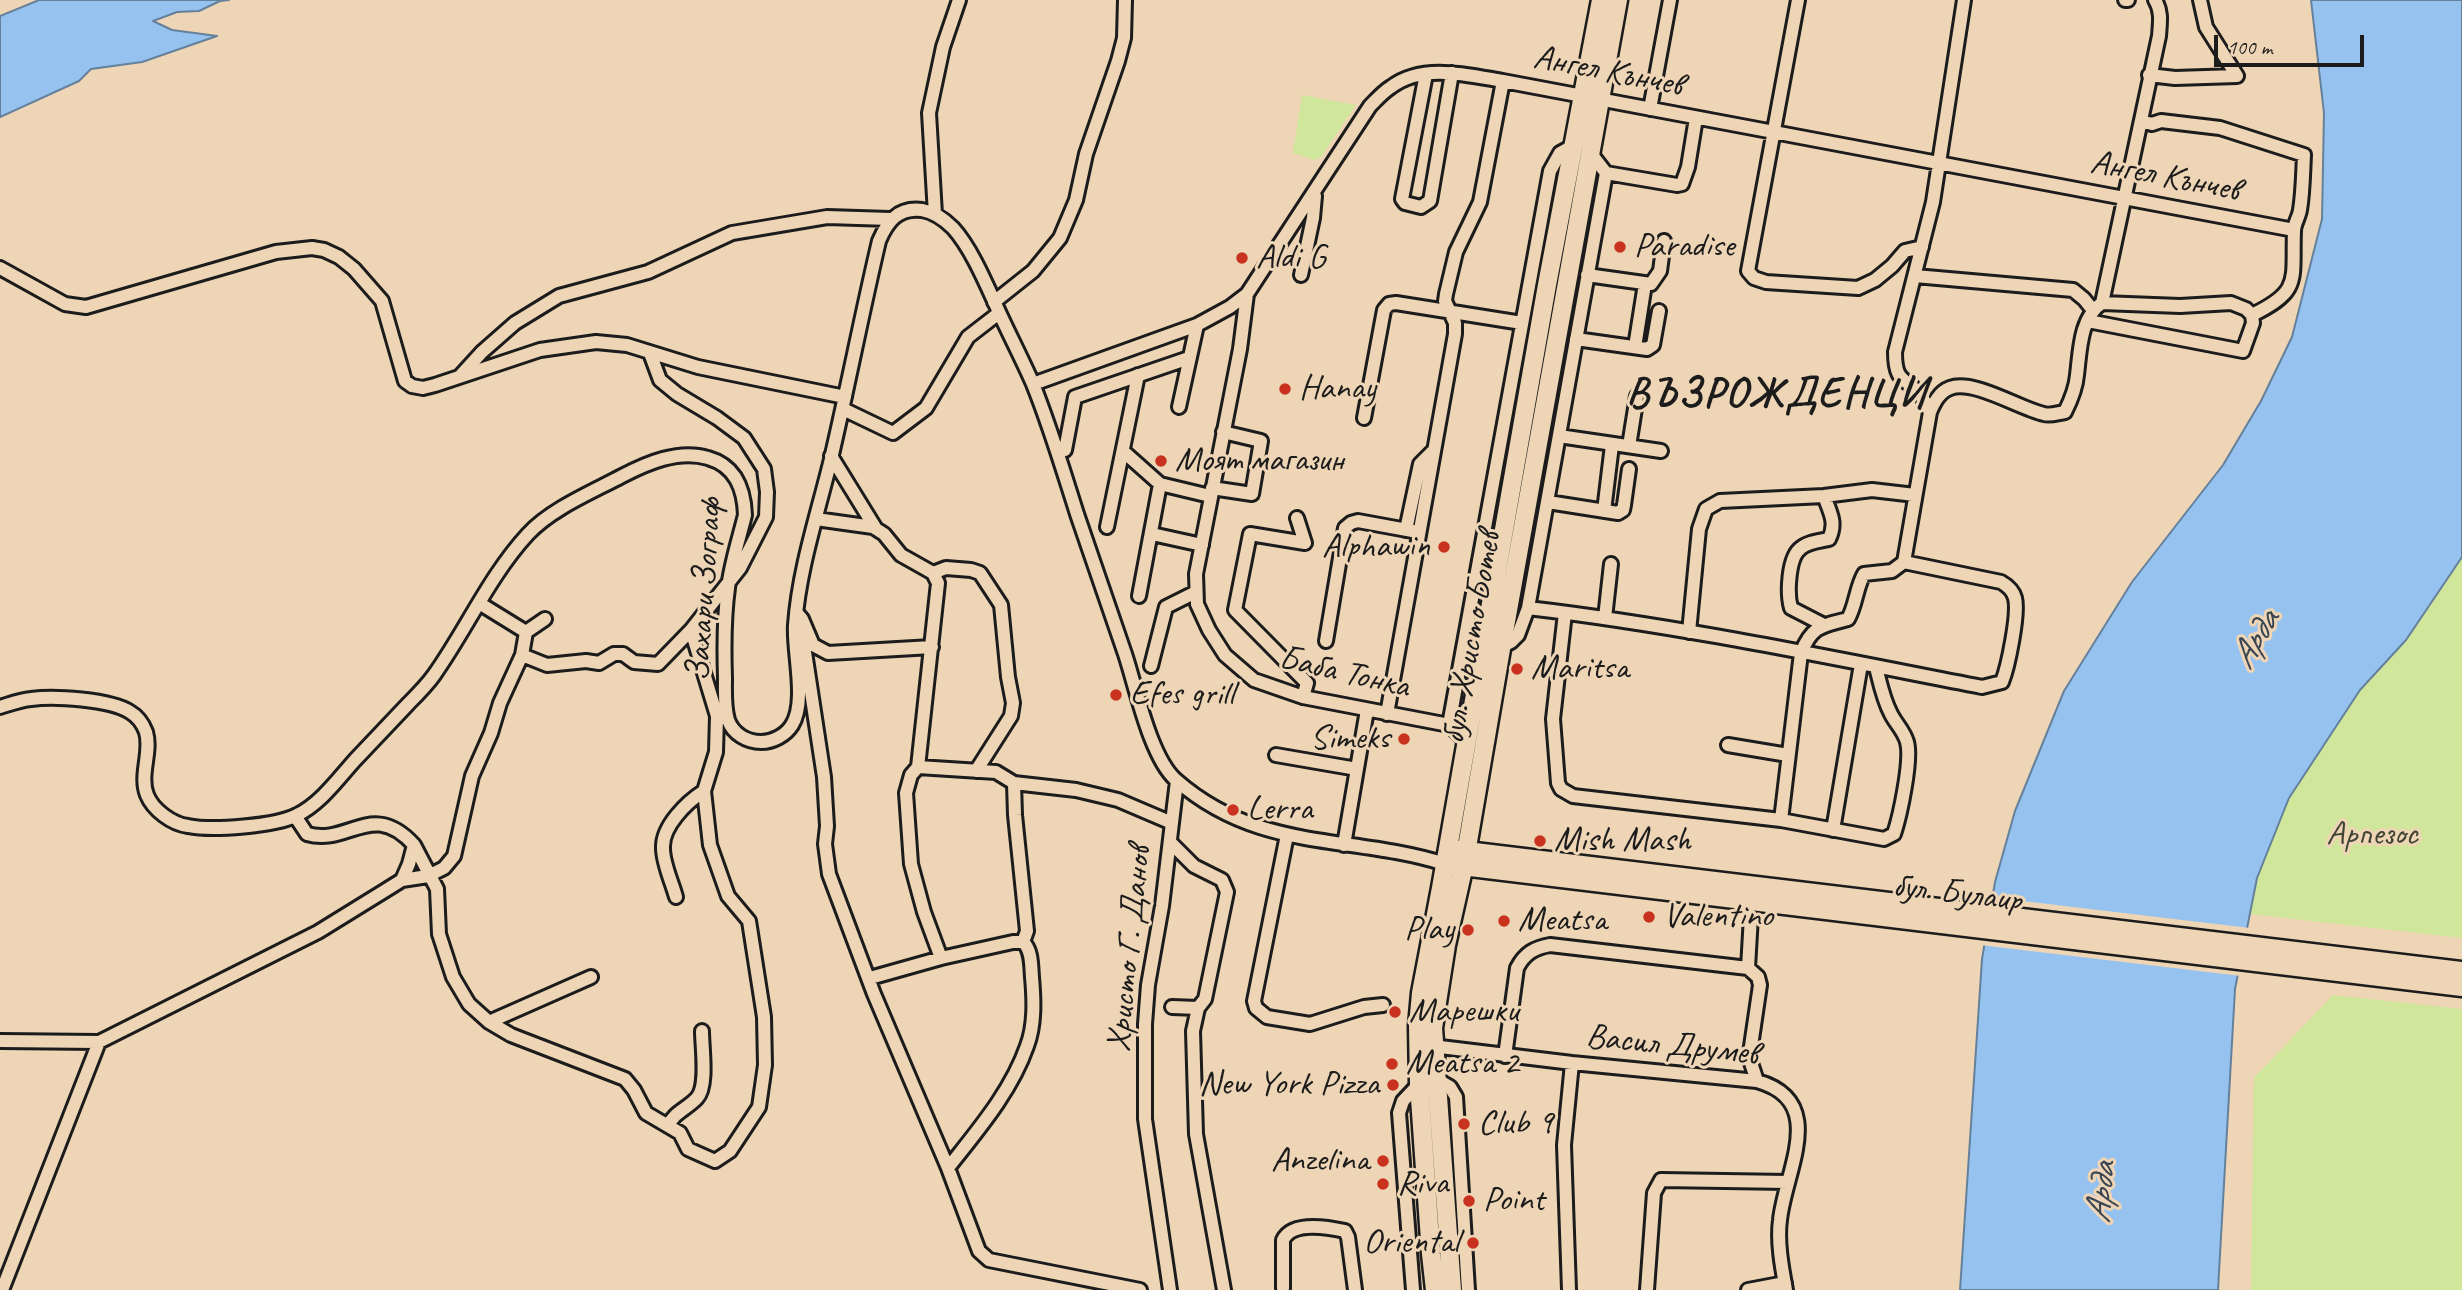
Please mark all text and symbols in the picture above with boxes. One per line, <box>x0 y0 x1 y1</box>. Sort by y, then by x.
scale bar <box>2217 21 2368 65</box>
text: 100 m <box>2227 34 2272 60</box>
street label: Ангел Кънчев <box>1530 37 1686 107</box>
street label: Ангел Кънчев <box>2087 142 2243 212</box>
place label: Paradise <box>1634 226 1734 268</box>
place label: Aldi G <box>1256 237 1325 279</box>
marker: Paradise <box>1612 239 1628 255</box>
marker: Aldi G <box>1234 250 1250 266</box>
place label: Hanay <box>1299 368 1376 410</box>
district label: ВЪЗРОЖДЕНЦИ <box>1619 370 1935 420</box>
marker: Hanay <box>1277 381 1293 397</box>
place label: Моят магазин <box>1175 440 1344 482</box>
marker: Моят магазин <box>1153 453 1169 469</box>
street label: Захари Зограф <box>678 497 732 683</box>
place label: Alphawin <box>1322 526 1430 568</box>
street label: бул. Христо Ботев <box>1433 529 1511 747</box>
marker: Alphawin <box>1436 539 1452 555</box>
water label: Арда <box>2221 603 2291 677</box>
street label: Баба Тонка <box>1275 638 1413 708</box>
place label: Maritsa <box>1531 648 1629 690</box>
marker: Maritsa <box>1509 661 1525 677</box>
place label: Efes grill <box>1130 674 1234 716</box>
marker: Efes grill <box>1108 687 1124 703</box>
place label: Simeks <box>1310 718 1390 760</box>
marker: Simeks <box>1396 731 1412 747</box>
place label: Lerra <box>1247 789 1313 831</box>
marker: Lerra <box>1225 802 1241 818</box>
park label: Арпезос <box>2326 814 2418 856</box>
place label: Mish Mash <box>1554 820 1691 862</box>
marker: Mish Mash <box>1532 833 1548 849</box>
street label: Христо Г. Данов <box>1098 844 1162 1054</box>
street label: бул. Булаир <box>1890 865 2024 923</box>
place label: Valentino <box>1663 896 1773 938</box>
place label: Meatsa <box>1518 900 1606 942</box>
place label: Play <box>1404 909 1454 951</box>
marker: Valentino <box>1641 909 1657 925</box>
marker: Meatsa <box>1496 913 1512 929</box>
marker: Play <box>1460 922 1476 938</box>
place label: Марешки <box>1409 991 1518 1033</box>
marker: Марешки <box>1387 1004 1403 1020</box>
street label: Васил Друмев <box>1584 1016 1760 1076</box>
place label: Meatsa 2 <box>1406 1043 1519 1085</box>
marker: Meatsa 2 <box>1384 1056 1400 1072</box>
place label: New York Pizza <box>1199 1064 1379 1106</box>
marker: New York Pizza <box>1385 1077 1401 1093</box>
place label: Club 9 <box>1478 1103 1553 1145</box>
marker: Club 9 <box>1456 1116 1472 1132</box>
place label: Anzelina <box>1271 1140 1369 1182</box>
marker: Anzelina <box>1375 1153 1391 1169</box>
water label: Арда <box>2077 1161 2127 1225</box>
place label: Riva <box>1397 1163 1448 1205</box>
marker: Riva <box>1375 1176 1391 1192</box>
place label: Point <box>1483 1180 1544 1222</box>
marker: Point <box>1461 1193 1477 1209</box>
place label: Oriental <box>1363 1222 1459 1264</box>
marker: Oriental <box>1465 1235 1481 1251</box>

